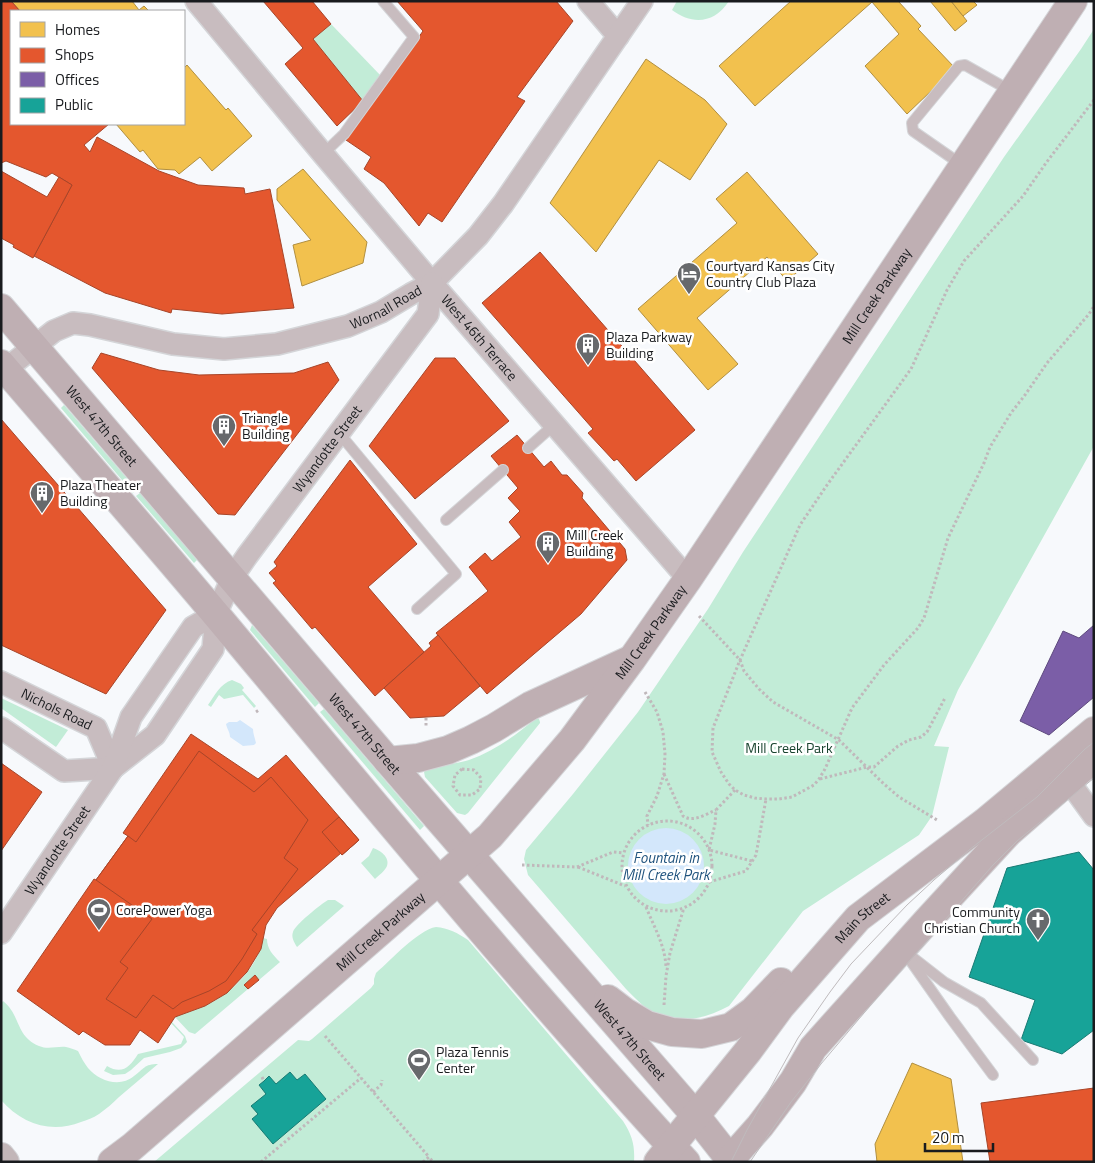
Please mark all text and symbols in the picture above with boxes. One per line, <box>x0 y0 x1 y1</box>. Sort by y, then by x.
legend <box>10 10 185 125</box>
text: Homes <box>55 18 100 41</box>
text: Shops <box>55 43 94 66</box>
text: Offices <box>55 68 99 91</box>
text: Public <box>55 93 93 116</box>
street label: Mill Creek Parkway <box>836 243 916 348</box>
place label: Courtyard Kansas City Country Club Plaza <box>706 255 835 292</box>
hotel icon: Courtyard Kansas City Country Club Plaza <box>676 261 702 295</box>
street label: Wornall Road <box>346 279 425 334</box>
street label: West 46th Terrace <box>436 290 523 385</box>
place label: Plaza Parkway Building <box>606 326 692 363</box>
building icon: Plaza Parkway Building <box>575 332 601 366</box>
street label: West 47th Street <box>61 380 143 471</box>
street label: Wyandotte Street <box>287 400 366 497</box>
place label: Triangle Building <box>242 407 290 444</box>
building icon: Triangle Building <box>211 413 237 447</box>
place label: Plaza Theater Building <box>60 474 141 511</box>
building icon: Plaza Theater Building <box>29 480 55 514</box>
place label: Mill Creek Building <box>566 524 624 561</box>
building icon: Mill Creek Building <box>535 530 561 564</box>
street label: Mill Creek Parkway <box>609 580 691 684</box>
street label: Nichols Road <box>18 682 96 735</box>
street label: West 47th Street <box>324 688 406 779</box>
park label: Mill Creek Park <box>745 737 833 758</box>
street label: Wyandotte Street <box>19 801 95 899</box>
water label: Fountain in Mill Creek Park <box>622 846 712 886</box>
street label: Mill Creek Parkway <box>331 886 429 975</box>
street label: Main Street <box>829 886 894 948</box>
sports icon: CorePower Yoga <box>86 897 112 931</box>
place label: CorePower Yoga <box>116 899 212 920</box>
place label: Community Christian Church <box>924 901 1020 938</box>
church icon: Community Christian Church <box>1025 907 1051 941</box>
street label: West 47th Street <box>589 995 671 1085</box>
place label: Plaza Tennis Center <box>436 1041 509 1078</box>
sports icon: Plaza Tennis Center <box>406 1047 432 1081</box>
scale bar <box>925 1120 992 1152</box>
text: 20 m <box>932 1126 965 1149</box>

